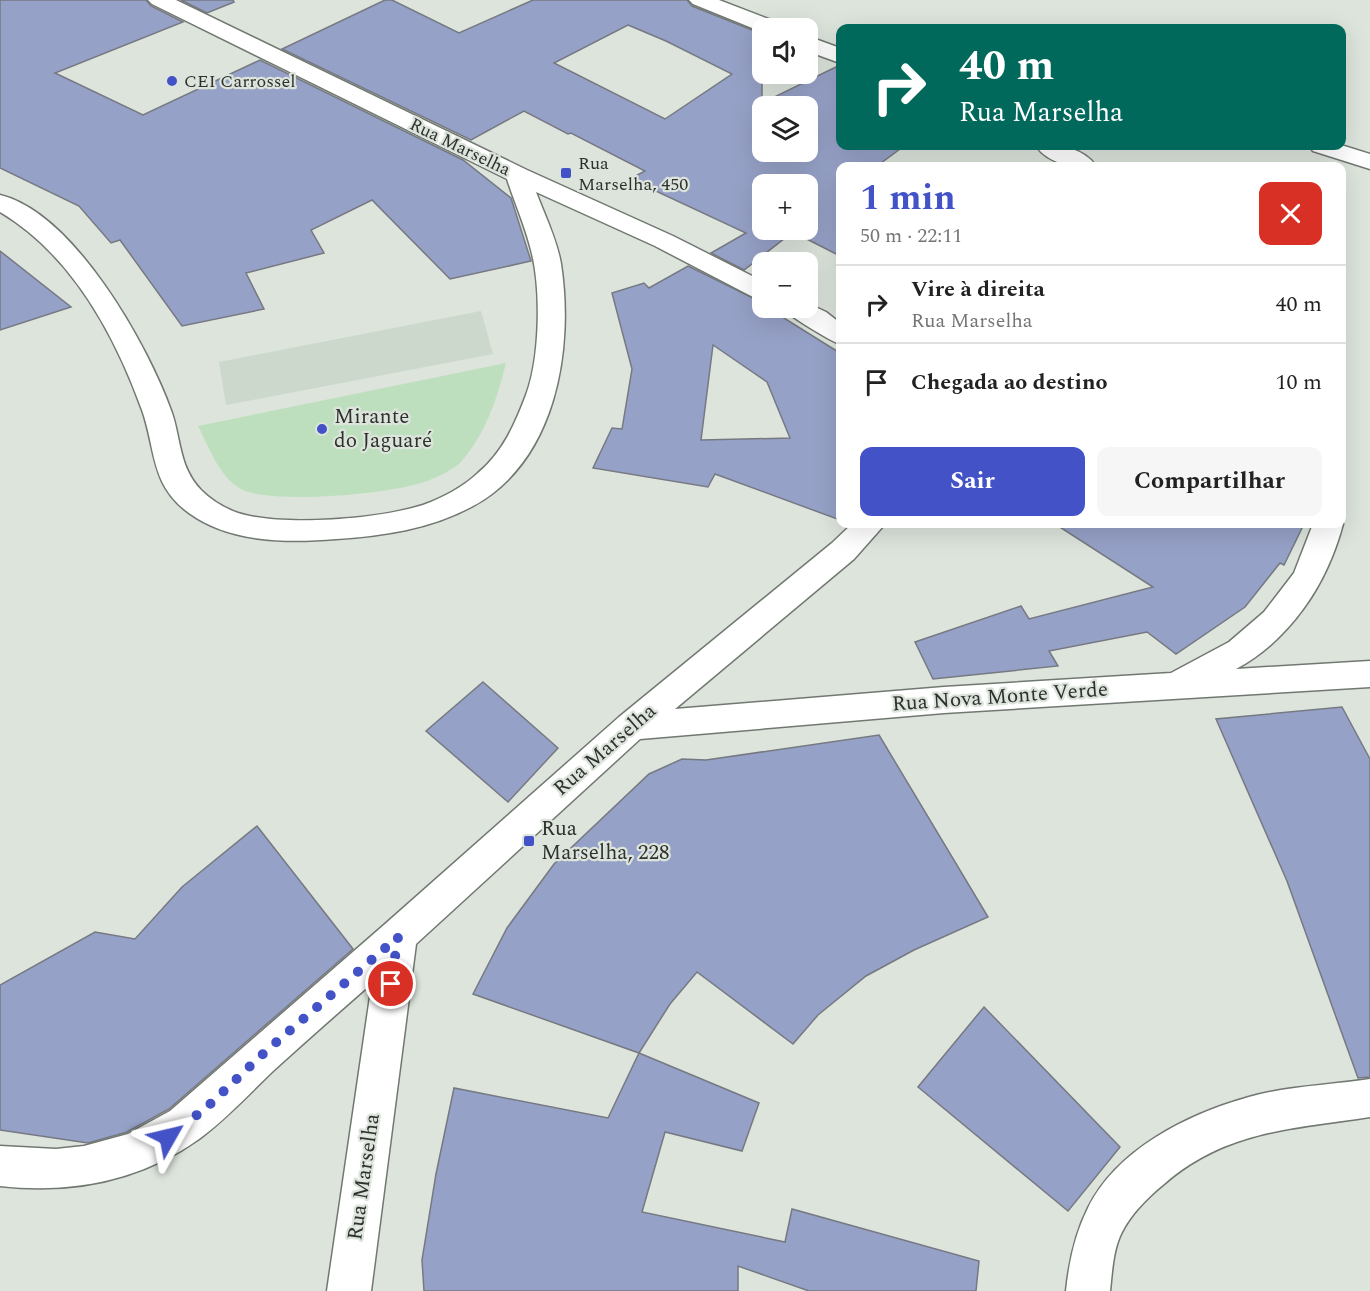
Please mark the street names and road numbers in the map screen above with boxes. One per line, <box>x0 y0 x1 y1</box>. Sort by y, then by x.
street label: Rua Marselha <box>405 111 515 183</box>
street label: Rua Nova Monte Verde <box>891 673 1109 721</box>
street label: Rua Marselha <box>546 696 664 804</box>
street label: Rua Marselha <box>339 1111 389 1242</box>

